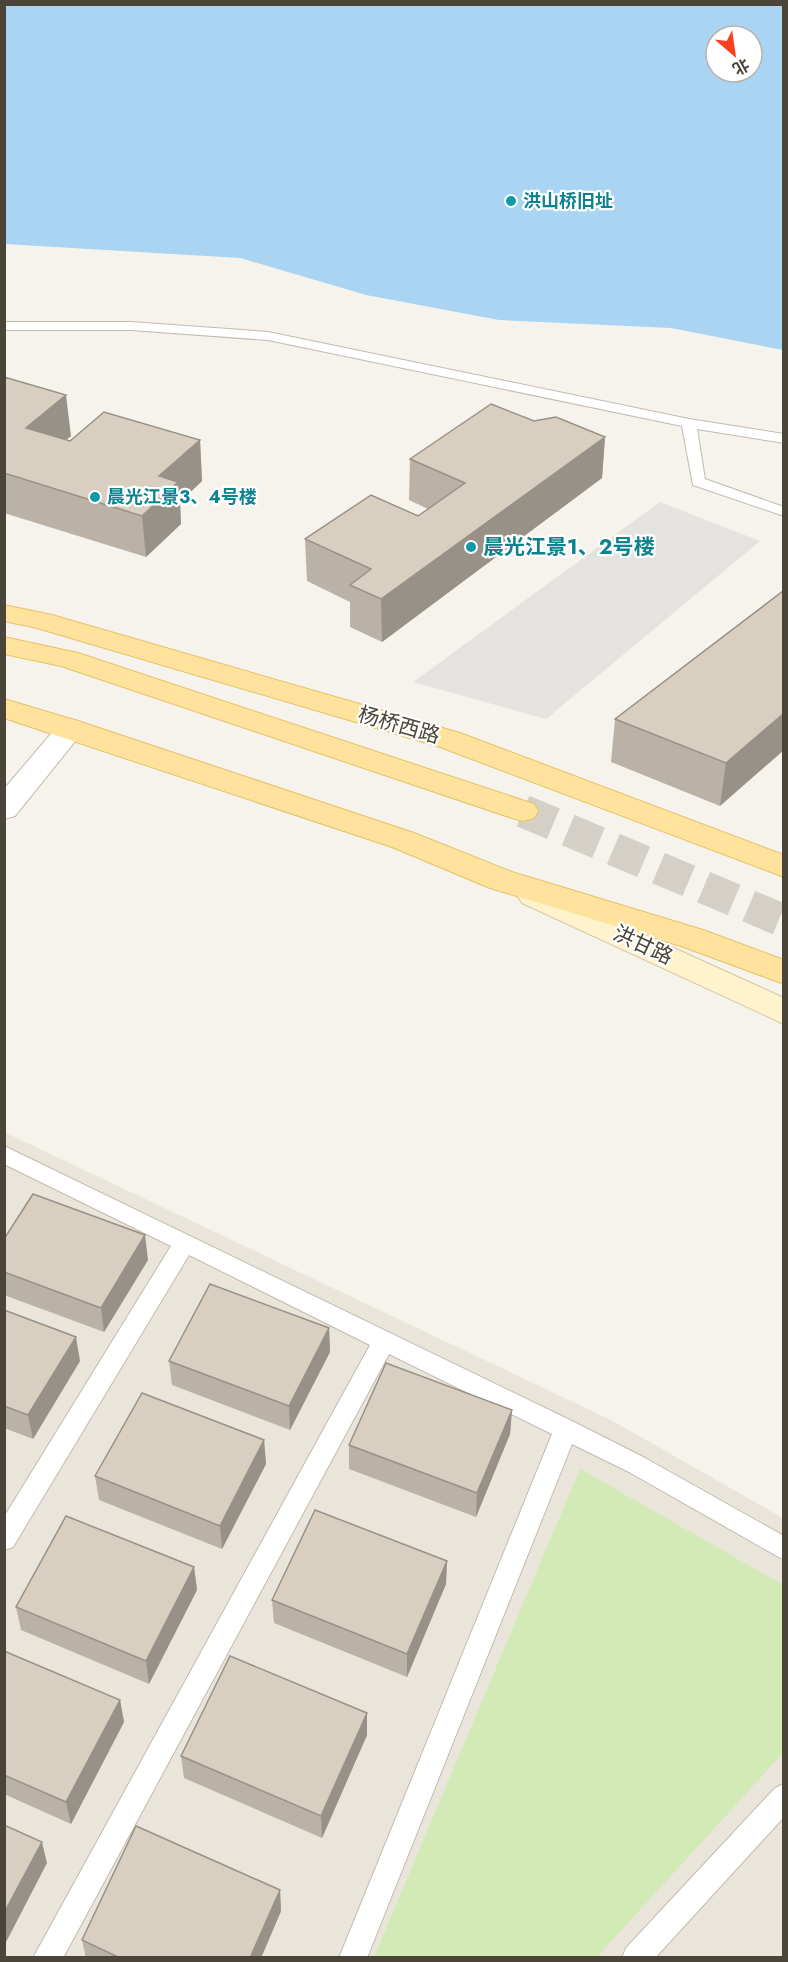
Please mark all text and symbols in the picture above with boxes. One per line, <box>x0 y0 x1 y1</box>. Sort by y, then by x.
north arrow <box>704 24 764 84</box>
text: 北 <box>728 53 754 81</box>
place label: 洪山桥旧址 <box>523 188 613 214</box>
marker: 洪山桥旧址 <box>504 194 518 208</box>
place label: 晨光江景3、4号楼 <box>107 484 257 510</box>
marker: 晨光江景3、4号楼 <box>88 490 102 504</box>
place label: 晨光江景1、2号楼 <box>483 532 654 562</box>
marker: 晨光江景1、2号楼 <box>464 540 478 554</box>
street label: 杨桥西路 <box>354 699 444 751</box>
street label: 洪甘路 <box>608 918 678 972</box>

